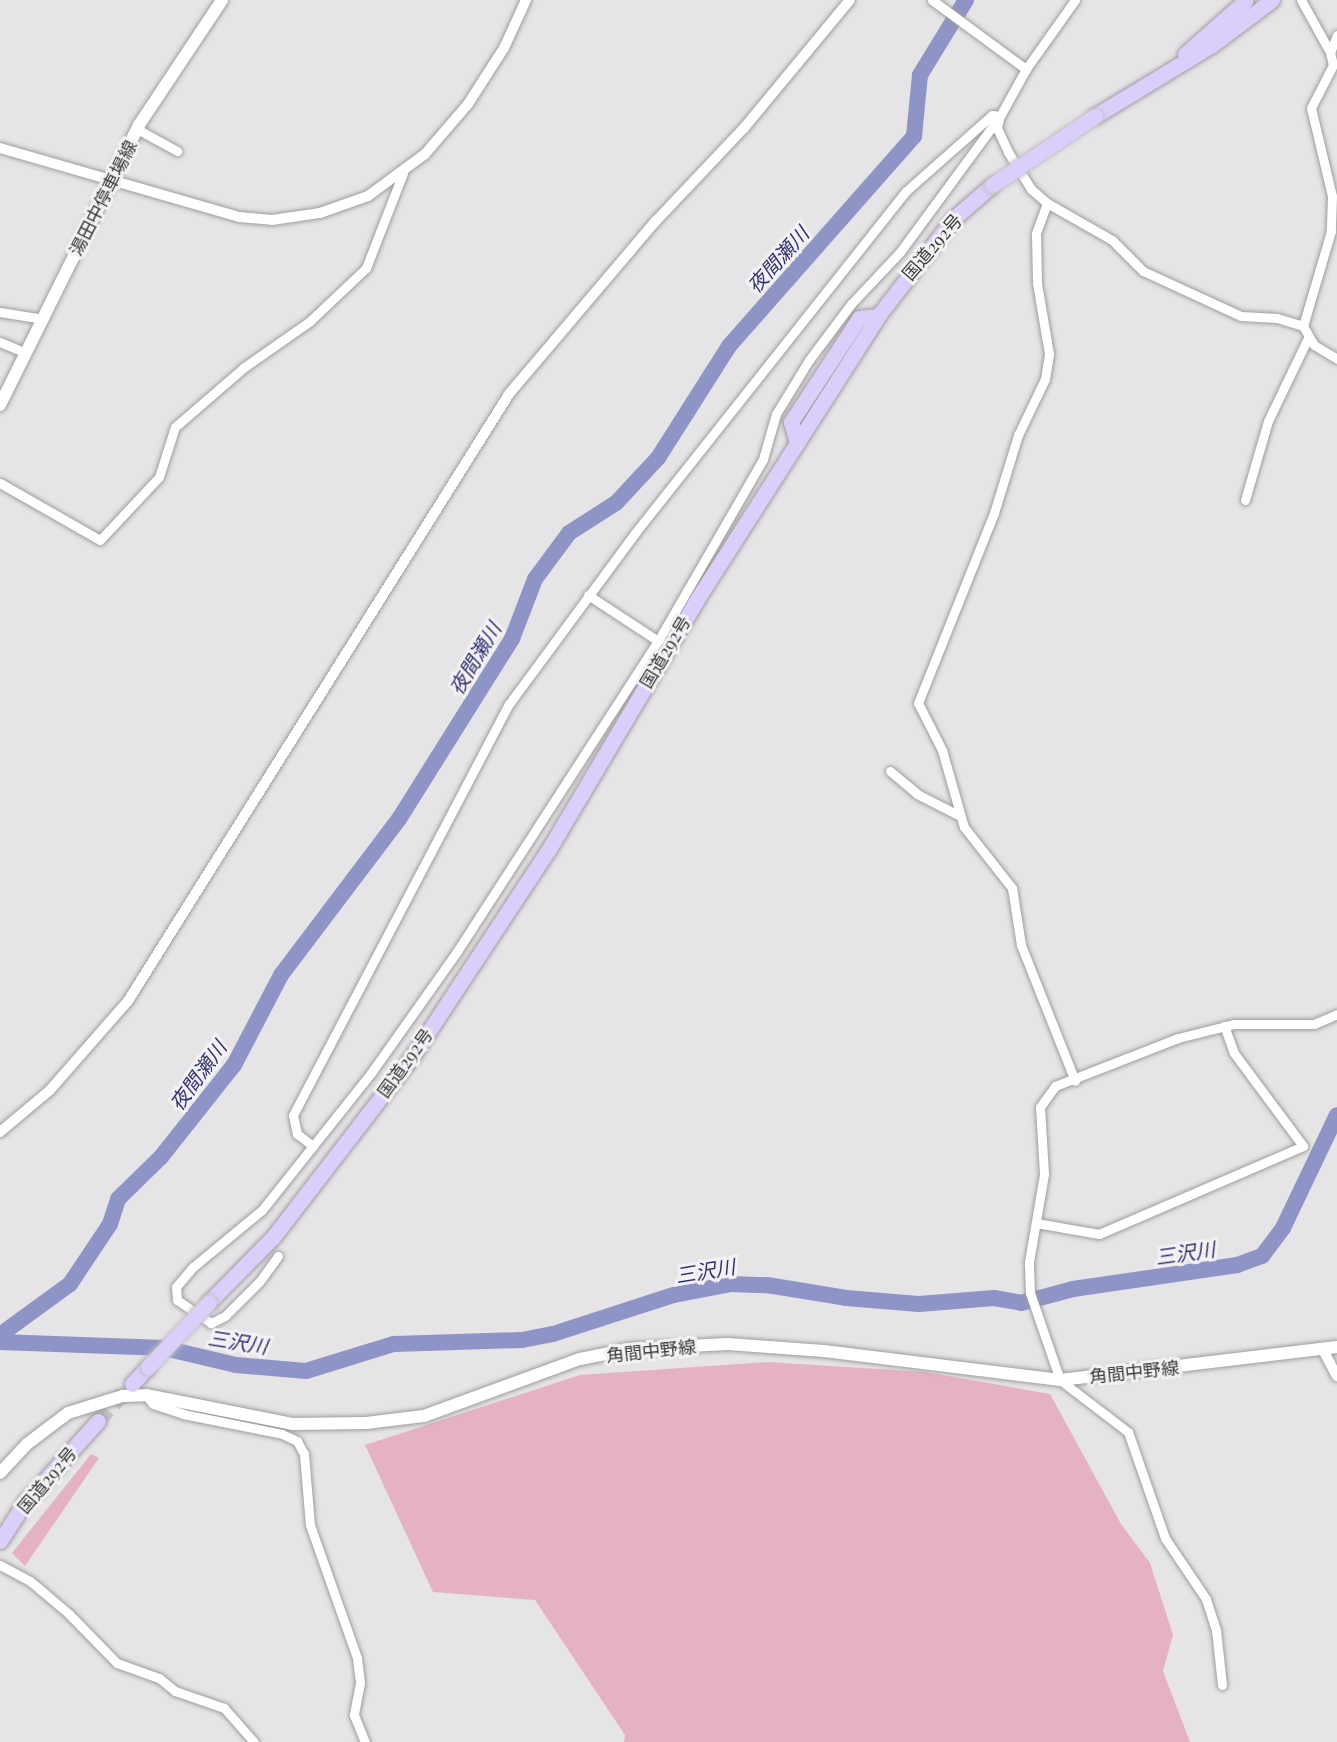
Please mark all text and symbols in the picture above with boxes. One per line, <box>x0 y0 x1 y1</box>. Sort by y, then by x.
street label: 湯田中停車場線 <box>65 137 141 259</box>
street label: 国道292号 <box>897 210 967 284</box>
water label: 夜間瀬川 <box>741 221 813 297</box>
street label: 国道292号 <box>635 612 695 692</box>
water label: 夜間瀬川 <box>443 618 505 698</box>
street label: 国道292号 <box>373 1024 437 1102</box>
water label: 夜間瀬川 <box>164 1036 230 1114</box>
water label: 三沢川 <box>1154 1236 1216 1268</box>
water label: 三沢川 <box>673 1253 737 1287</box>
water label: 三沢川 <box>206 1324 270 1358</box>
street label: 角間中野線 <box>605 1336 697 1366</box>
street label: 角間中野線 <box>1088 1357 1180 1387</box>
street label: 国道292号 <box>13 1442 81 1518</box>

